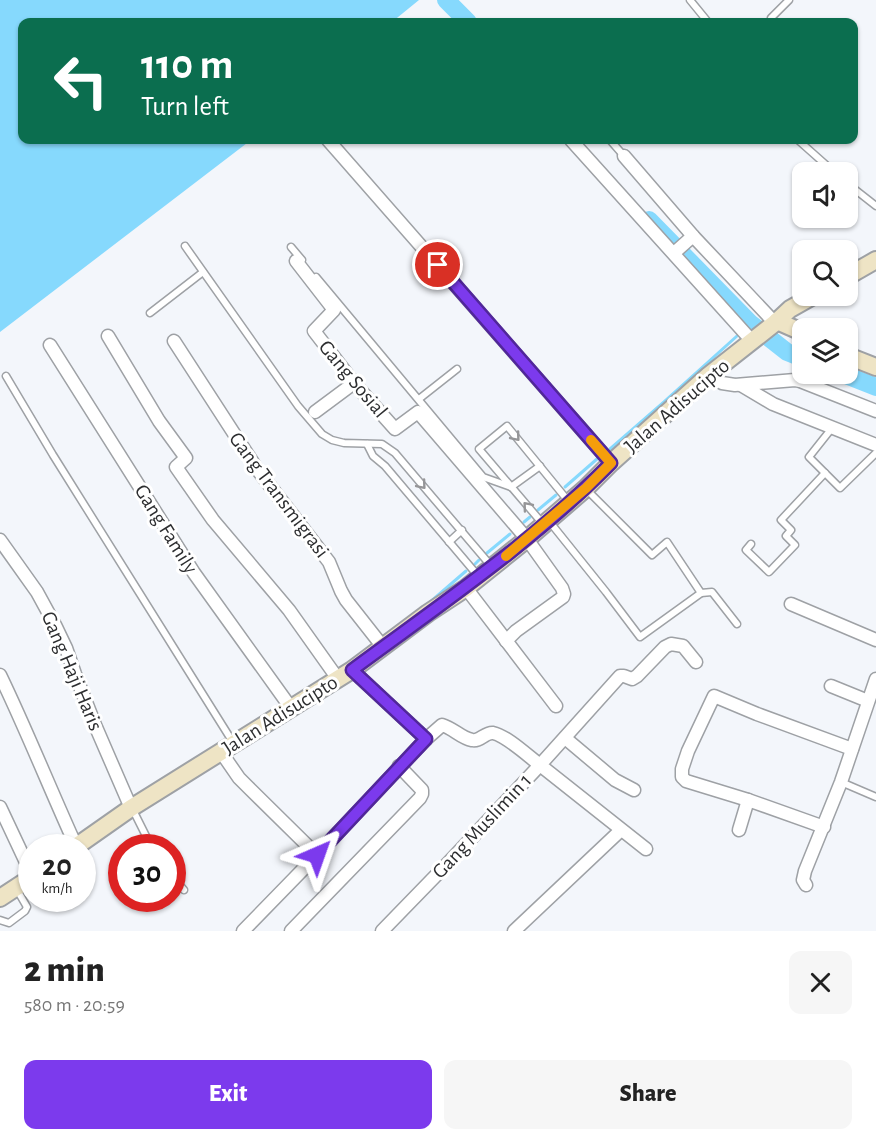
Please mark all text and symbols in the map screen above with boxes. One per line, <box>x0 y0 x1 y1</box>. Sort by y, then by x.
icon: left <box>42 42 120 120</box>
text: 110 m <box>141 44 233 86</box>
text: Turn left <box>141 93 229 120</box>
map controls <box>792 162 858 384</box>
button: sound <box>792 162 858 228</box>
pin <box>412 239 463 290</box>
button: search <box>792 240 858 306</box>
icon: arrive <box>421 248 454 281</box>
button: layers <box>792 318 858 384</box>
street label: Gang Sosial <box>315 336 391 422</box>
street label: Jalan Adisucipto <box>620 355 734 457</box>
street label: Gang Transmigrasi <box>225 428 333 562</box>
one-way arrow <box>509 431 520 442</box>
one-way arrow <box>415 478 426 489</box>
street label: Gang Family <box>130 481 202 577</box>
one-way arrow <box>524 502 535 513</box>
street label: Gang Haji Haris <box>37 608 107 734</box>
street label: Jalan Adisucipto <box>219 671 341 759</box>
street label: Gang Muslimin 1 <box>428 770 536 882</box>
position arrow <box>285 823 349 887</box>
speed limit sign: 30 <box>108 834 186 912</box>
text: 20 <box>42 851 72 881</box>
text: km/h <box>42 881 72 896</box>
button: close <box>789 951 852 1014</box>
text: 2 min <box>24 952 105 988</box>
text: 580 m · 20:59 <box>24 995 125 1015</box>
button: Exit <box>24 1060 432 1129</box>
button: Share <box>444 1060 852 1129</box>

